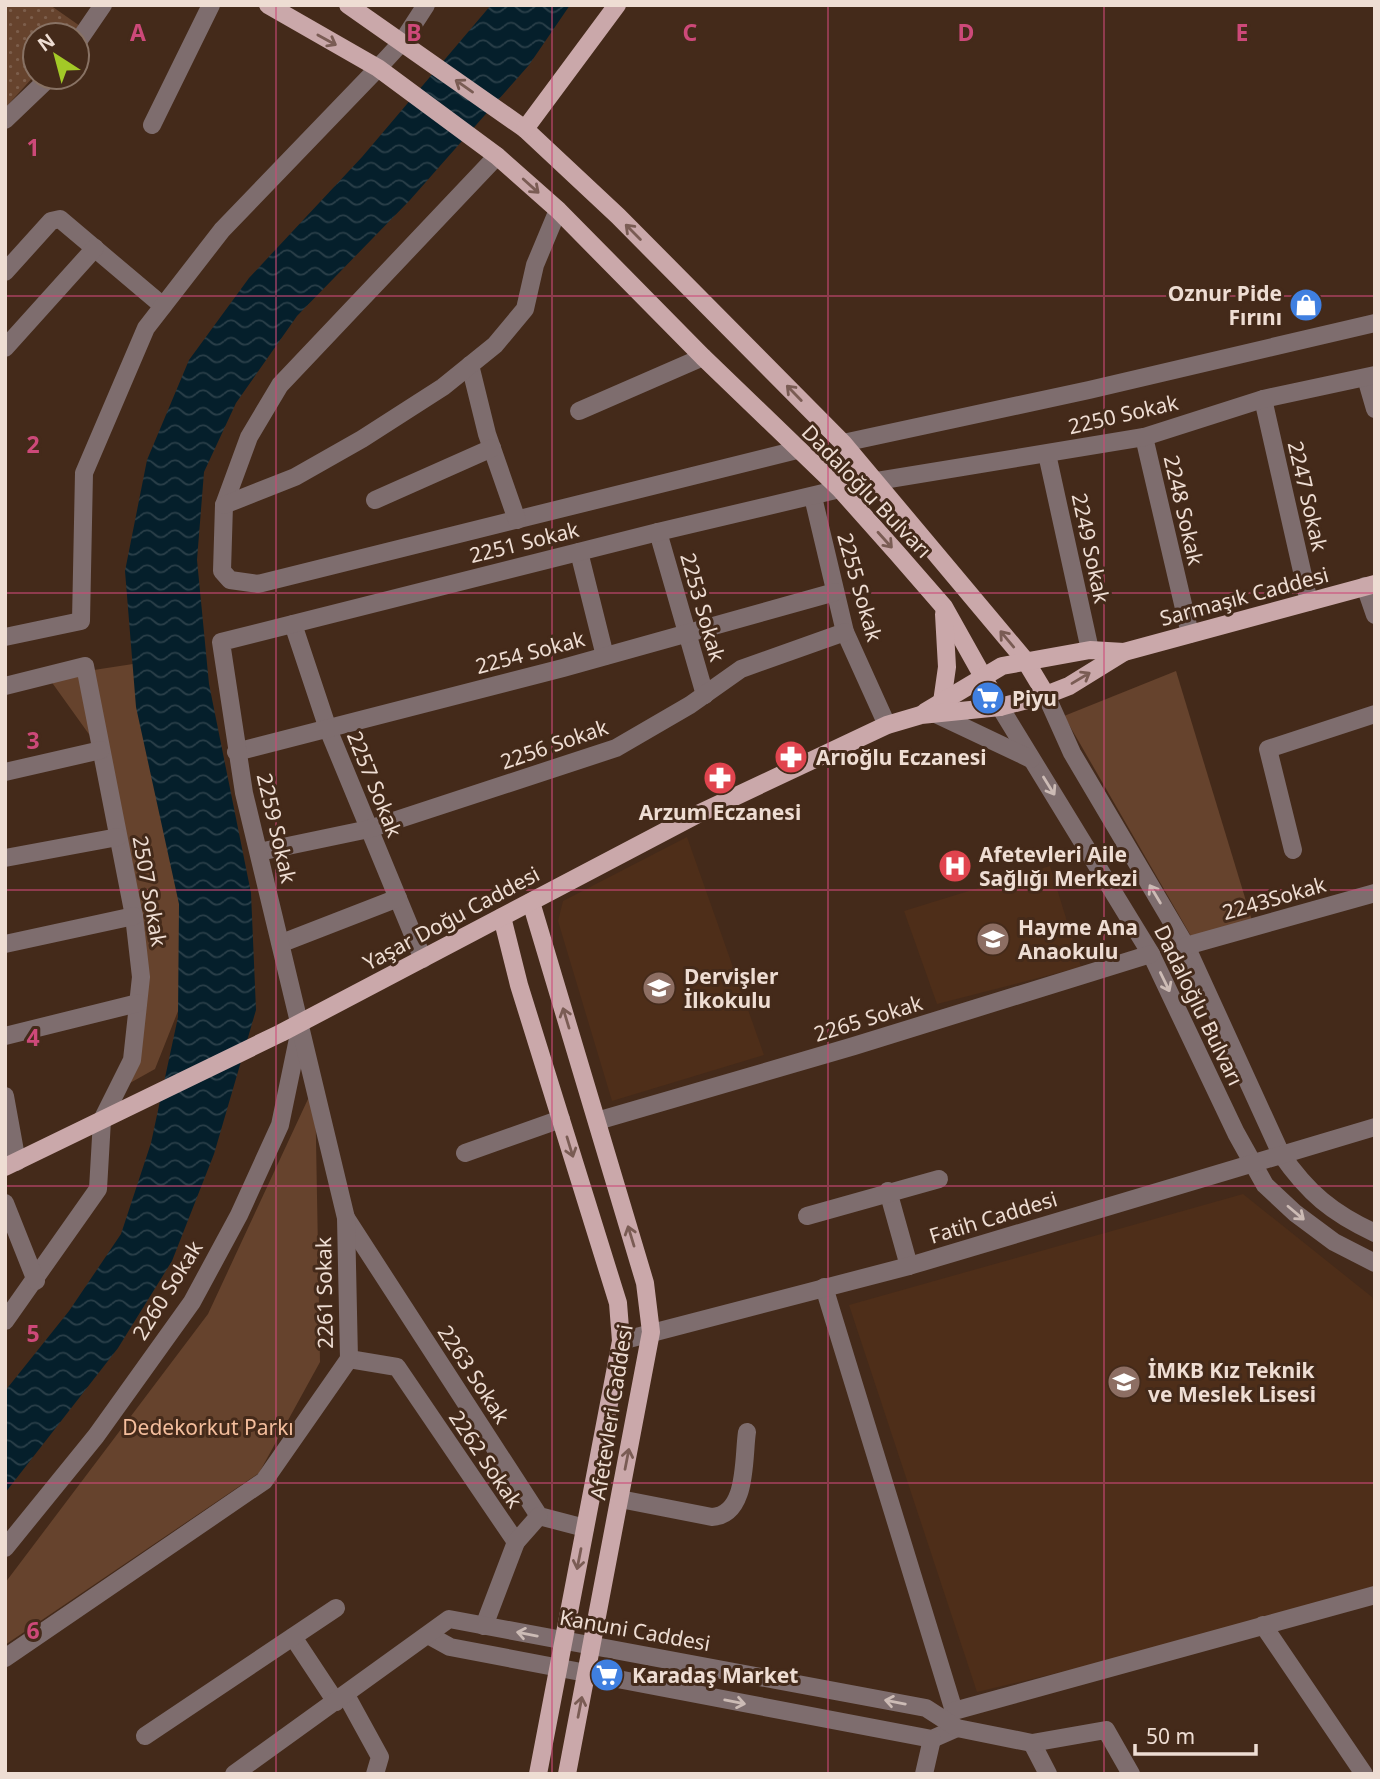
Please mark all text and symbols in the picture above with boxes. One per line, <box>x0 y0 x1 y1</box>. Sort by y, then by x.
text: A <box>130 16 146 48</box>
text: B <box>406 16 422 48</box>
text: C <box>683 16 698 48</box>
text: D <box>958 16 974 48</box>
text: E <box>1236 16 1248 48</box>
north arrow <box>21 21 91 91</box>
text: N <box>32 27 60 57</box>
one-way arrow <box>317 33 337 47</box>
one-way arrow <box>455 79 474 93</box>
text: 1 <box>26 131 40 163</box>
one-way arrow <box>522 178 539 195</box>
one-way arrow <box>625 223 642 240</box>
place label: Oznur Pide Fırını <box>1168 279 1282 331</box>
shop icon: Oznur Pide Fırını <box>1287 286 1325 324</box>
one-way arrow <box>786 384 803 401</box>
street label: 2250 Sokak <box>1065 388 1181 440</box>
street label: Dadaloğlu Bulvarı <box>796 418 938 564</box>
text: 2 <box>26 428 40 460</box>
street label: 2247 Sokak <box>1282 438 1334 554</box>
street label: 2248 Sokak <box>1158 452 1210 568</box>
street label: 2249 Sokak <box>1066 490 1116 606</box>
street label: 2251 Sokak <box>466 515 582 569</box>
street label: 2255 Sokak <box>831 529 889 645</box>
one-way arrow <box>877 531 894 548</box>
street label: 2253 Sokak <box>674 549 732 665</box>
street label: Sarmaşık Caddesi <box>1156 560 1332 632</box>
street label: 2254 Sokak <box>472 624 588 680</box>
one-way arrow <box>999 630 1015 648</box>
one-way arrow <box>1071 671 1091 685</box>
supermarket icon: Piyu <box>969 679 1007 717</box>
place label: Piyu <box>1012 684 1057 712</box>
street label: 2256 Sokak <box>497 712 612 775</box>
text: 3 <box>26 724 40 756</box>
street label: 2257 Sokak <box>341 727 409 842</box>
pharmacy icon: Arıoğlu Eczanesi <box>772 738 810 776</box>
place label: Arıoğlu Eczanesi <box>816 743 987 771</box>
pharmacy icon: Arzum Eczanesi <box>701 759 739 797</box>
street label: 2259 Sokak <box>251 770 303 886</box>
one-way arrow <box>1043 775 1057 795</box>
place label: Arzum Eczanesi <box>639 798 801 826</box>
street label: 2507 Sokak <box>126 833 174 949</box>
place label: Afetevleri Aile Sağlığı Merkezi <box>979 840 1138 892</box>
hospital icon: Afetevleri Aile Sağlığı Merkezi <box>936 847 974 885</box>
street label: Yaşar Doğu Caddesi <box>358 860 544 976</box>
street label: 2243Sokak <box>1219 870 1330 926</box>
one-way arrow <box>1148 885 1162 905</box>
place label: Hayme Ana Anaokulu <box>1018 913 1138 965</box>
school or university icon: Hayme Ana Anaokulu <box>974 920 1012 958</box>
street label: Dadaloğlu Bulvarı <box>1148 920 1250 1090</box>
place label: Dervişler İlkokulu <box>684 962 779 1014</box>
school or university icon: Dervişler İlkokulu <box>640 969 678 1007</box>
one-way arrow <box>1158 971 1172 992</box>
street label: 2265 Sokak <box>810 988 926 1048</box>
one-way arrow <box>558 1008 571 1030</box>
text: 4 <box>26 1021 40 1053</box>
one-way arrow <box>564 1136 577 1158</box>
street label: Fatih Caddesi <box>926 1184 1060 1250</box>
one-way arrow <box>1286 1205 1304 1221</box>
one-way arrow <box>623 1226 636 1248</box>
street label: 2260 Sokak <box>125 1234 209 1345</box>
street label: 2261 Sokak <box>309 1236 339 1349</box>
text: 5 <box>26 1317 40 1349</box>
street label: 2263 Sokak <box>432 1319 517 1429</box>
street label: Afetevleri Caddesi <box>583 1322 639 1502</box>
place label: İMKB Kız Teknik ve Meslek Lisesi <box>1148 1356 1316 1408</box>
school or university icon: İMKB Kız Teknik ve Meslek Lisesi <box>1105 1363 1143 1401</box>
street label: 2262 Sokak <box>443 1405 529 1514</box>
park label: Dedekorkut Parkı <box>122 1413 294 1441</box>
one-way arrow <box>621 1448 635 1471</box>
one-way arrow <box>572 1547 585 1570</box>
street label: Kanuni Caddesi <box>557 1603 713 1657</box>
text: 6 <box>26 1614 40 1646</box>
one-way arrow <box>516 1626 539 1640</box>
supermarket icon: Karadaş Market <box>588 1656 626 1694</box>
place label: Karadaş Market <box>632 1661 798 1689</box>
one-way arrow <box>884 1695 907 1708</box>
one-way arrow <box>573 1696 587 1719</box>
one-way arrow <box>723 1696 746 1709</box>
scale bar <box>1135 1712 1256 1756</box>
text: 50 m <box>1146 1722 1195 1750</box>

